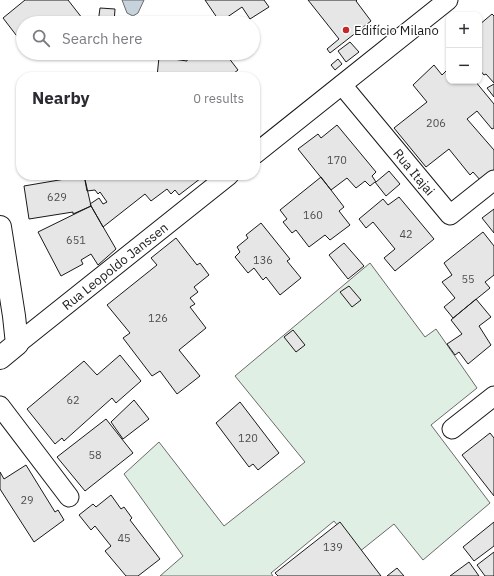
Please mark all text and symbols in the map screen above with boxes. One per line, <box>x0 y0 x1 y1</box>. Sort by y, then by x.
map controls <box>446 12 482 84</box>
button: + <box>446 12 482 48</box>
search box <box>16 16 260 60</box>
place label: Edifício Milano <box>354 22 439 39</box>
marker: Edifício Milano <box>341 25 351 35</box>
icon: search <box>30 27 52 49</box>
text: Search here <box>62 29 142 48</box>
button: − <box>446 48 482 84</box>
text: Nearby <box>32 87 90 109</box>
text: 0 results <box>193 90 244 107</box>
house number: 206 <box>426 116 446 130</box>
street label: Rua Itajai <box>390 145 439 199</box>
house number: 170 <box>327 153 347 167</box>
house number: 629 <box>47 190 67 204</box>
house number: 160 <box>303 208 323 222</box>
street label: Rua Leopoldo Janssen <box>58 219 171 314</box>
house number: 42 <box>399 227 413 241</box>
house number: 651 <box>66 233 86 247</box>
house number: 136 <box>253 253 273 267</box>
house number: 55 <box>461 272 475 286</box>
house number: 126 <box>148 311 168 325</box>
house number: 62 <box>66 393 80 407</box>
house number: 120 <box>238 431 258 445</box>
house number: 58 <box>88 448 102 462</box>
house number: 29 <box>20 493 34 507</box>
house number: 45 <box>117 531 131 545</box>
house number: 139 <box>323 540 343 554</box>

